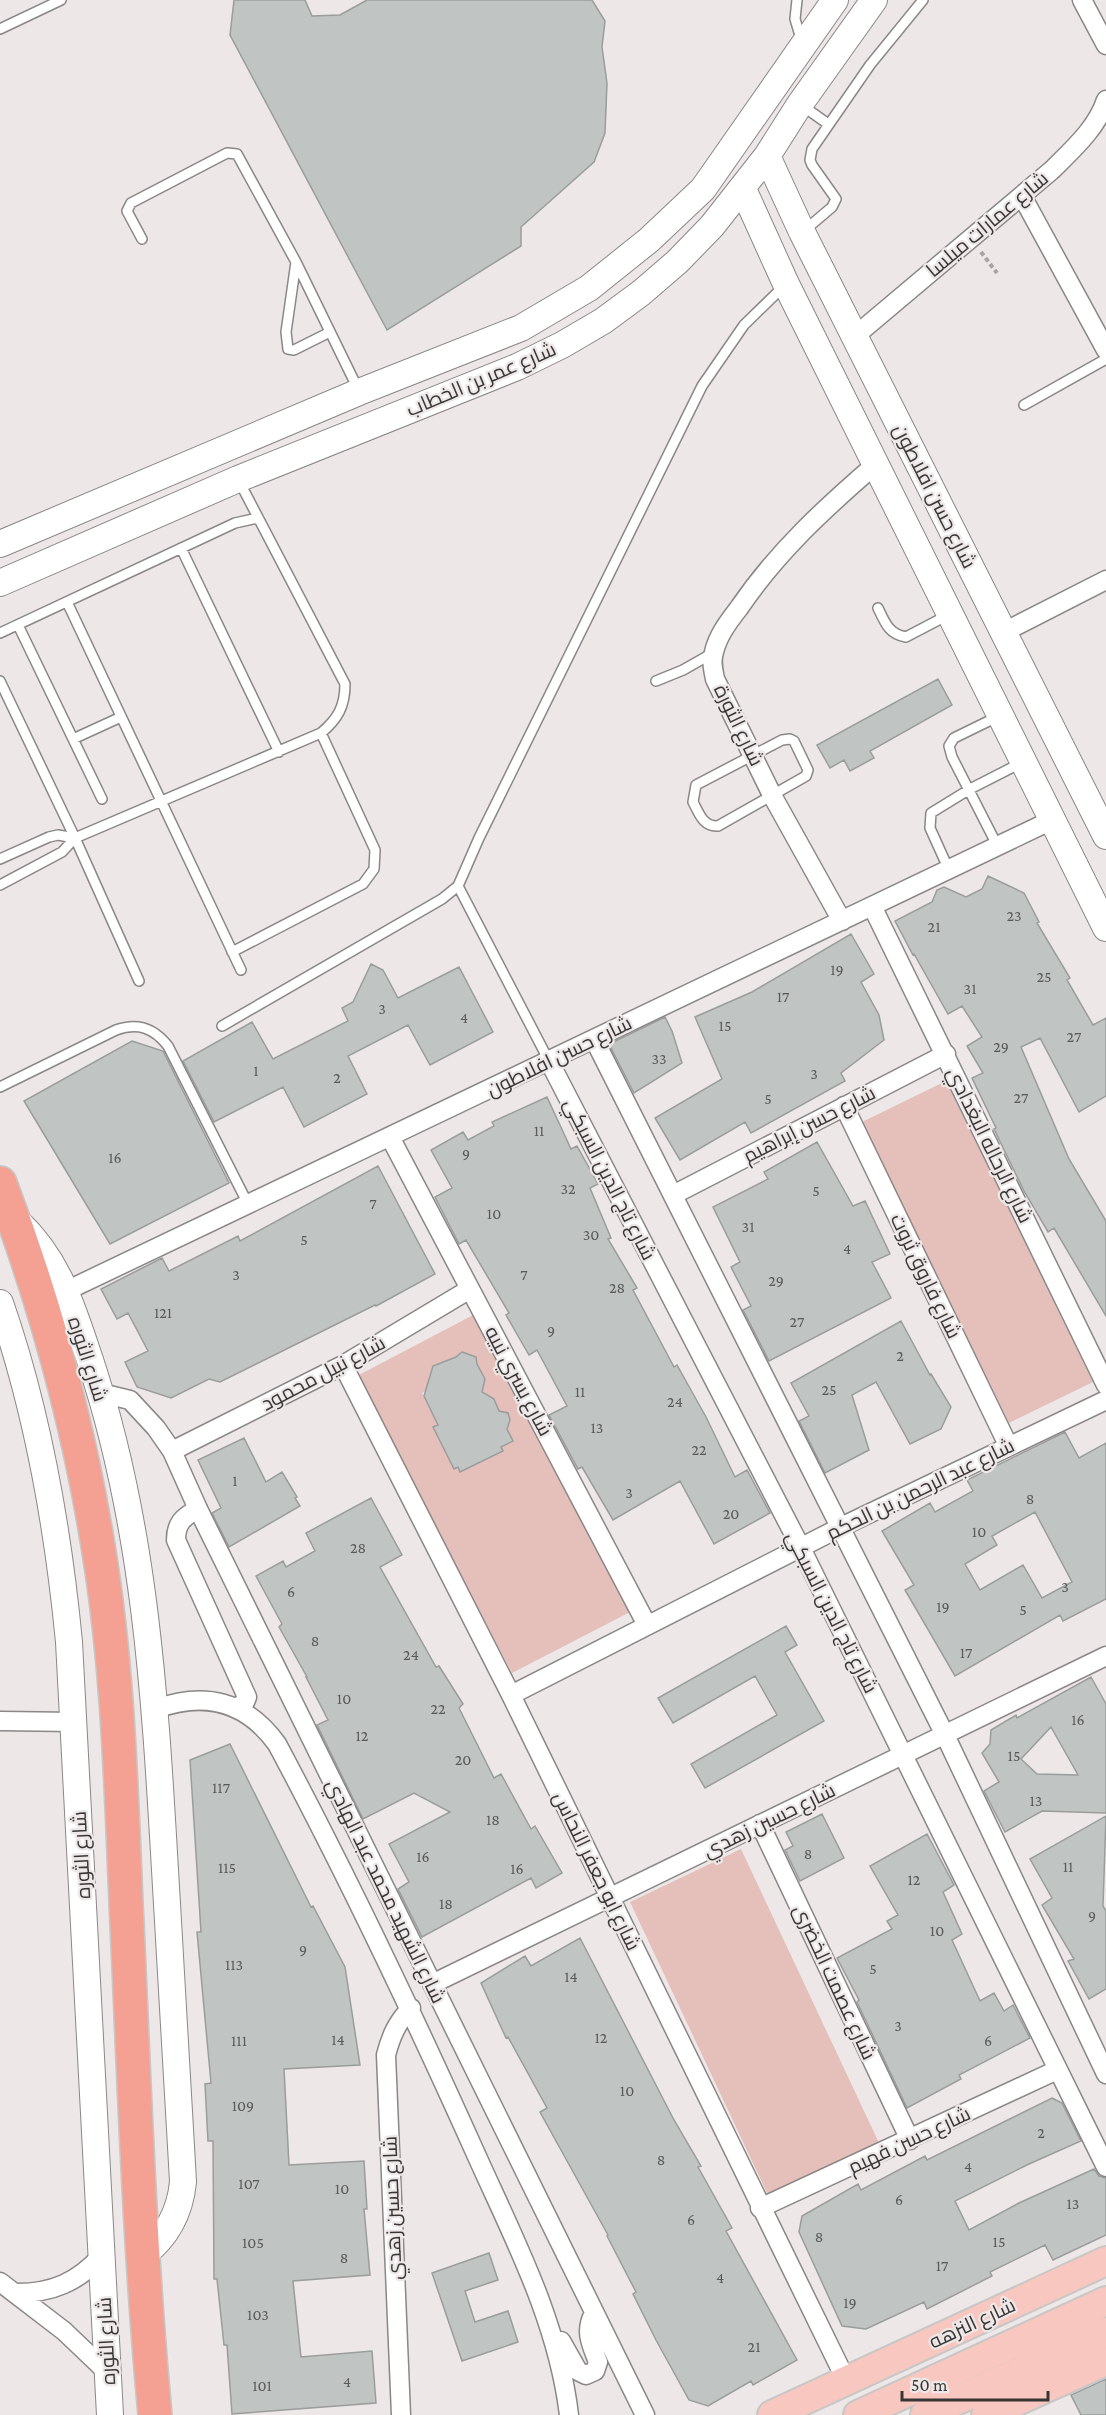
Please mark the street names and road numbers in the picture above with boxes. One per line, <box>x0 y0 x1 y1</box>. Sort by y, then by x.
street label: شارع عمارات ميلسا <box>922 167 1054 284</box>
street label: شارع عمر بن الخطاب <box>403 338 560 423</box>
street label: شارع حسن افلاطون <box>886 420 981 573</box>
street label: شارع الثورة <box>707 681 768 771</box>
street label: شارع حسن افلاطون <box>483 1011 637 1103</box>
street label: شارع الرحاله البغدادي <box>938 1064 1037 1229</box>
street label: شارع حسن إبراهيم <box>739 1081 880 1169</box>
street label: شارع تاج الدين السبكي <box>555 1094 660 1266</box>
street label: شارع فاروق ثروت <box>884 1210 966 1343</box>
street label: شارع الثوره <box>61 1314 112 1405</box>
street label: شارع يسري نبيه <box>476 1322 557 1442</box>
street label: شارع نبيل محمود <box>257 1331 390 1418</box>
street label: شارع عبد الرحمن بن الحكم <box>822 1434 1019 1547</box>
street label: شارع تاج الدين السبكي <box>777 1527 882 1699</box>
street label: شارع الشهيد محمد عبد الهادي <box>318 1775 450 2009</box>
street label: شارع حسين زهدي <box>699 1779 841 1866</box>
street label: شارع ابو جعفر النحاس <box>546 1788 645 1955</box>
street label: شارع الثوره <box>68 1810 97 1899</box>
street label: شارع عصمت الخضرى <box>787 1901 881 2064</box>
street label: شارع حسن فهيم <box>844 2102 975 2181</box>
street label: شارع حسين زهدي <box>378 2135 411 2280</box>
street label: شارع النزهه <box>925 2293 1020 2355</box>
street label: شارع الثوره <box>93 2296 122 2385</box>

